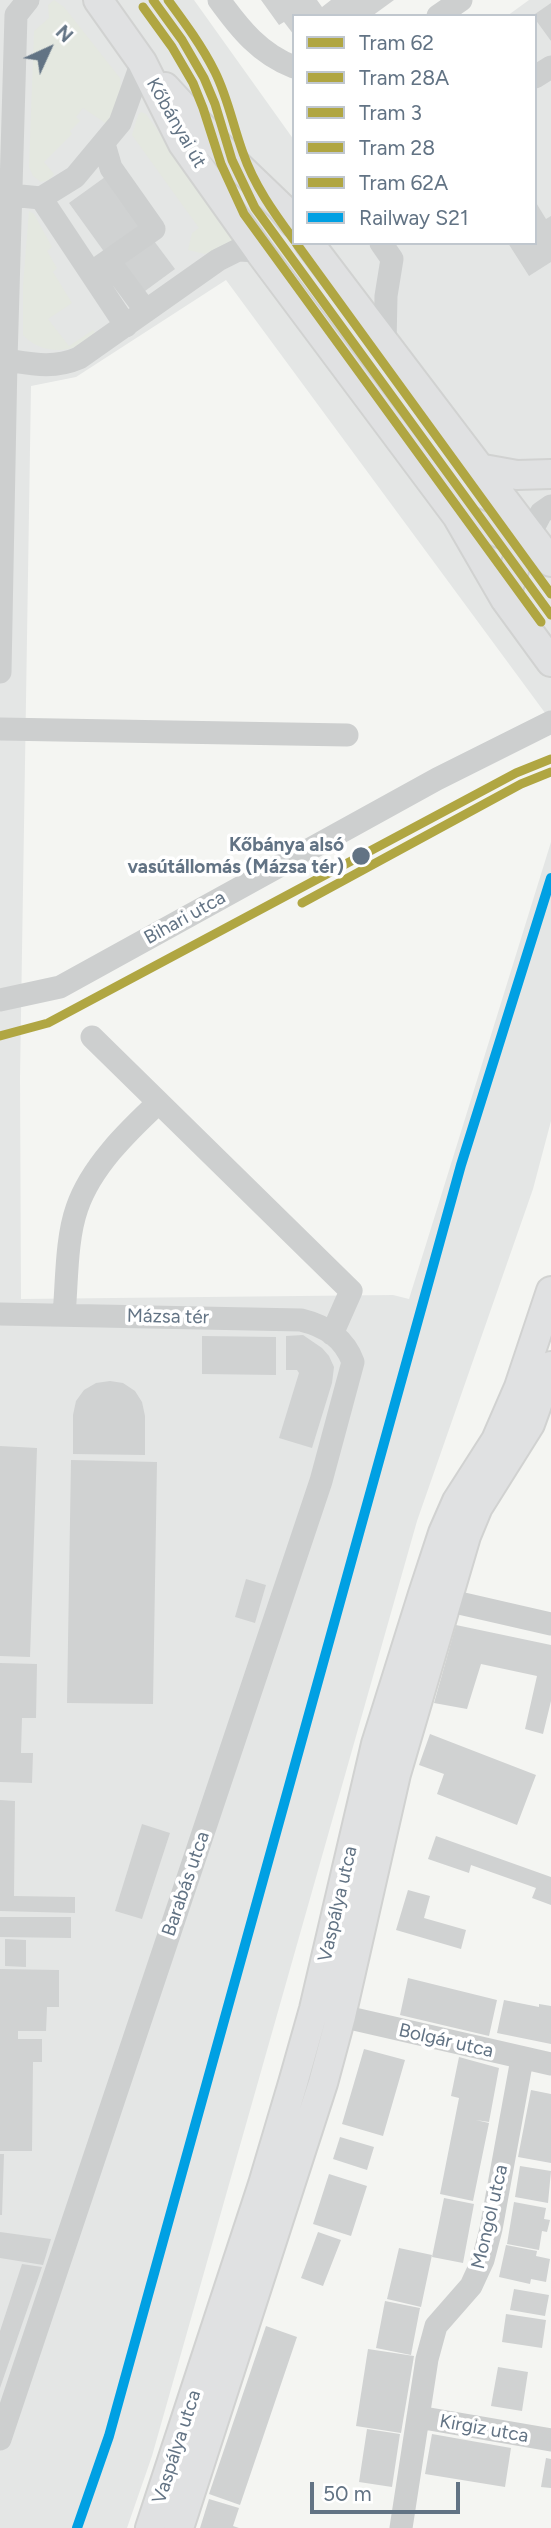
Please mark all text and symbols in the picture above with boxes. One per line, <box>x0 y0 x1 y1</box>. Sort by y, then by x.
north arrow <box>14 14 84 84</box>
legend <box>292 14 537 245</box>
text: N <box>51 20 78 47</box>
text: Tram 62 <box>359 30 434 55</box>
text: Tram 28A <box>359 65 449 90</box>
street label: Kőbányai út <box>141 74 211 172</box>
text: Tram 3 <box>359 100 422 125</box>
text: Tram 28 <box>359 135 435 160</box>
text: Tram 62A <box>359 170 448 195</box>
text: Railway S21 <box>359 205 469 230</box>
place label: Kőbánya alsó vasútállomás (Mázsa tér) <box>127 834 344 878</box>
marker: Kőbánya alsó vasútállomás (Mázsa tér) <box>350 845 372 867</box>
street label: Bihari utca <box>140 886 230 950</box>
street label: Mázsa tér <box>127 1305 209 1329</box>
street label: Barabás utca <box>157 1829 215 1939</box>
street label: Vaspálya utca <box>314 1844 362 1964</box>
street label: Bolgár utca <box>396 2019 496 2063</box>
street label: Mongol utca <box>467 2163 513 2271</box>
street label: Vaspálya utca <box>148 2387 206 2507</box>
street label: Kirgiz utca <box>438 2410 530 2448</box>
scale bar <box>313 2468 463 2512</box>
text: 50 m <box>323 2481 372 2506</box>

